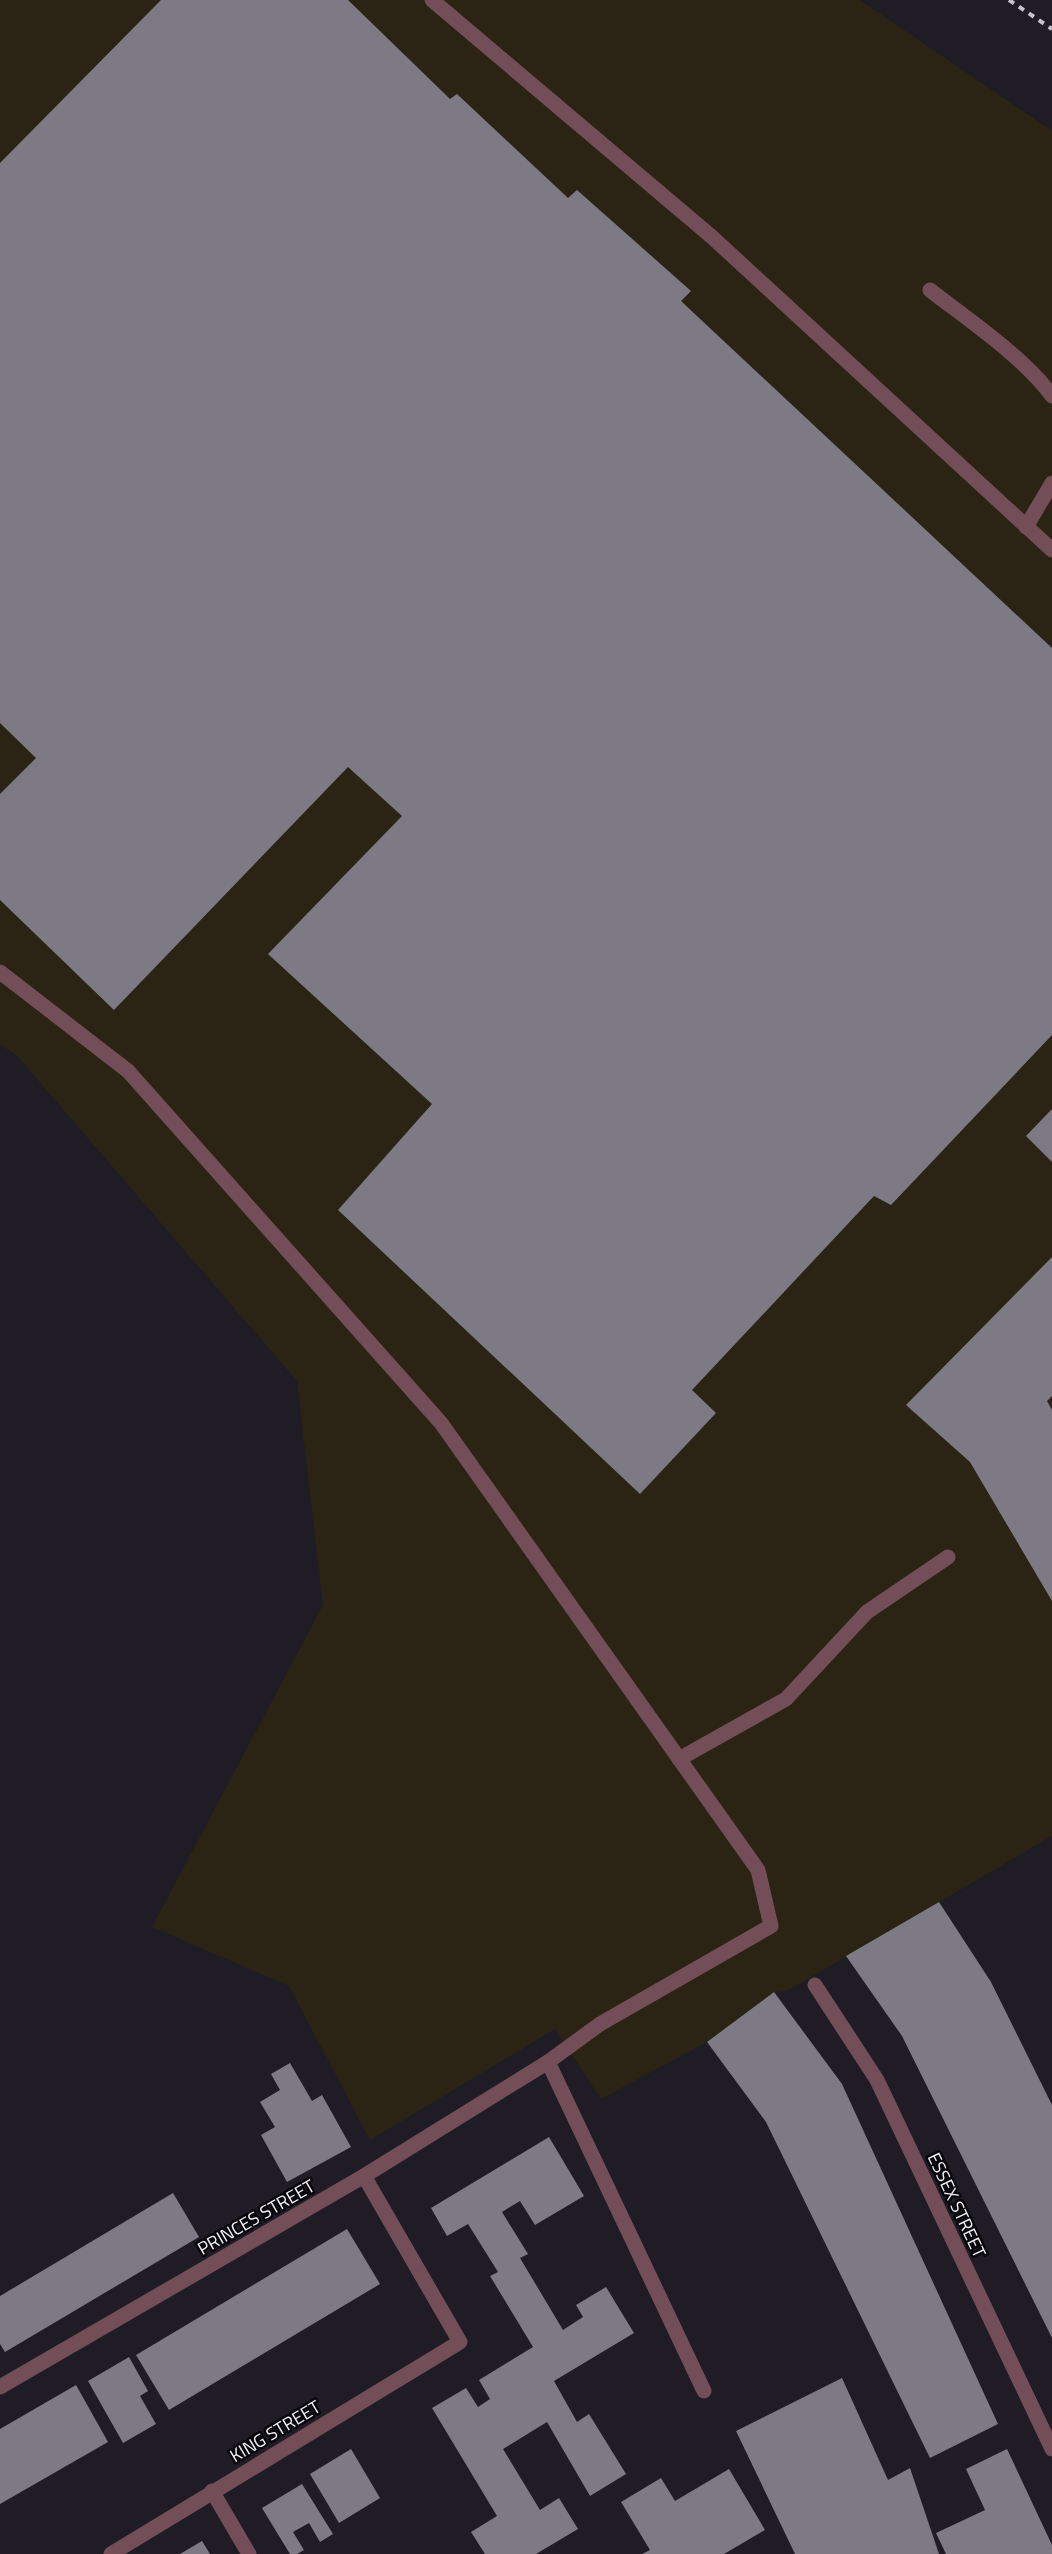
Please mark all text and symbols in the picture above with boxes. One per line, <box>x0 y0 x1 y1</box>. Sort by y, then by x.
street label: ESSEX STREET <box>921 2148 993 2262</box>
street label: PRINCES STREET <box>192 2172 320 2262</box>
street label: KING STREET <box>225 2393 326 2469</box>

